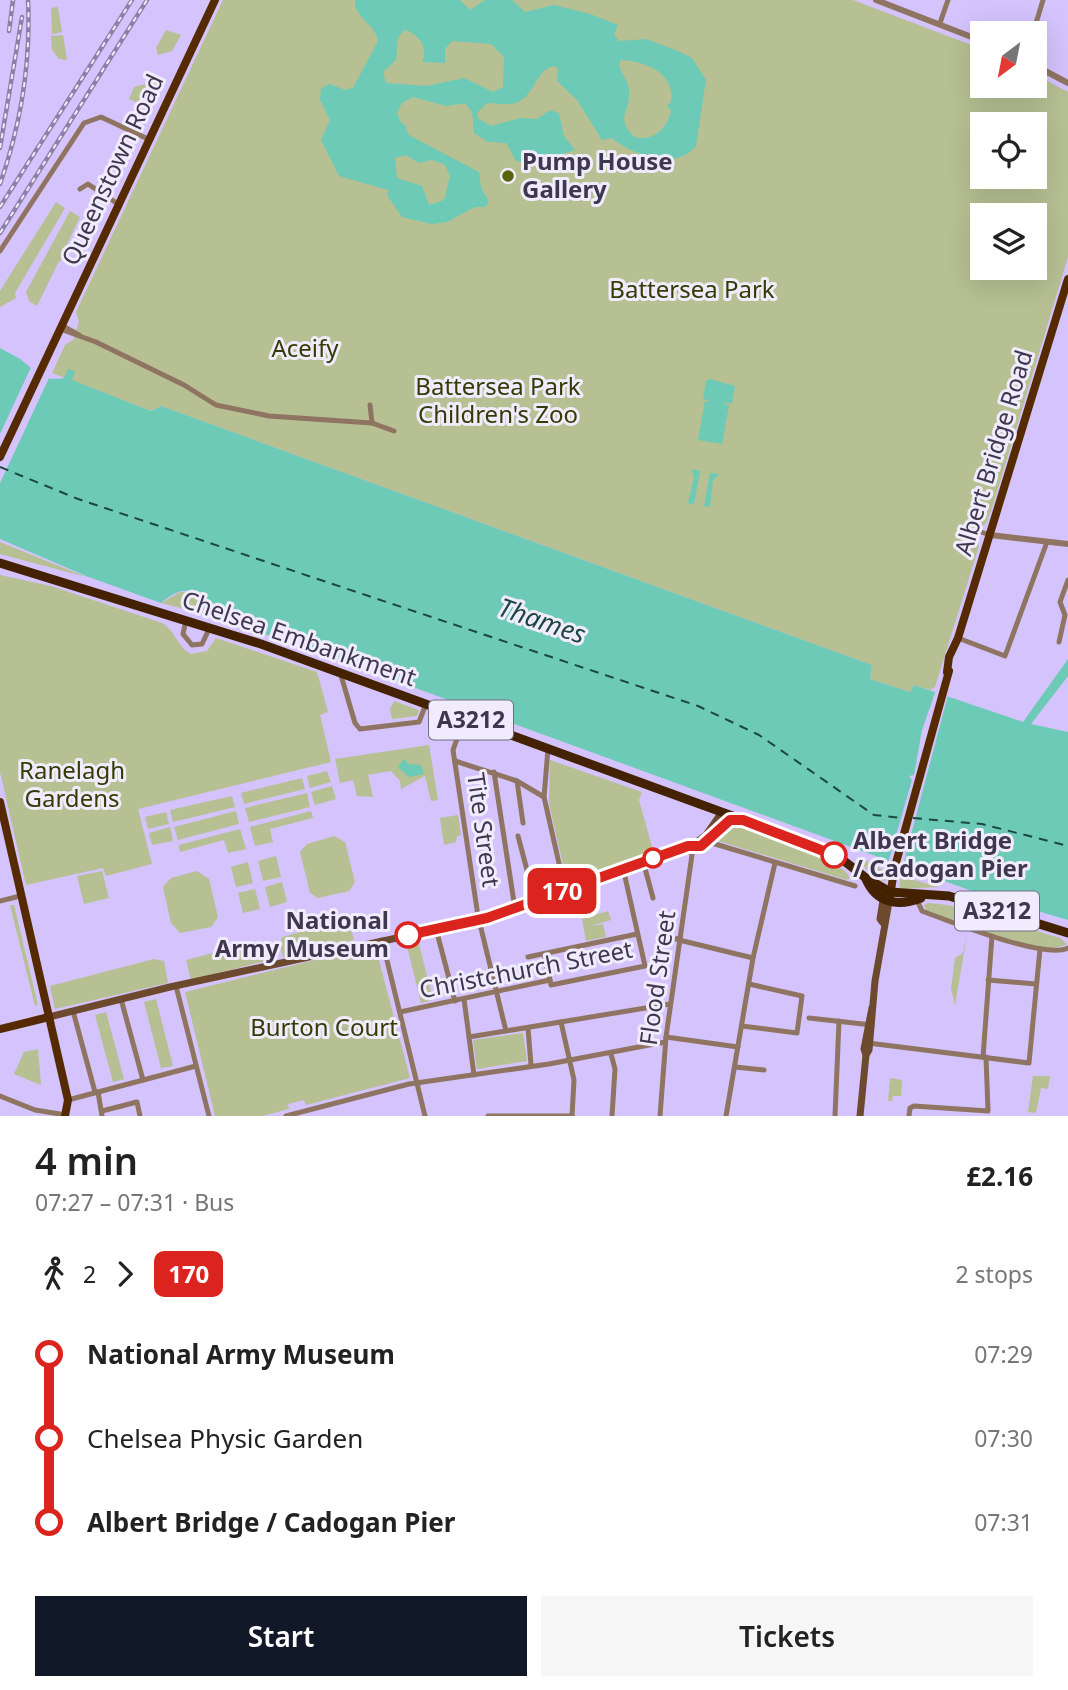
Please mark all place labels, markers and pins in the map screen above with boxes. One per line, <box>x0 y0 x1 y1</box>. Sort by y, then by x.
place label: Pump House Gallery <box>522 144 673 205</box>
marker: Pump House Gallery <box>500 168 516 184</box>
place label: Albert Bridge / Cadogan Pier <box>853 823 1028 884</box>
marker: Albert Bridge / Cadogan Pier <box>821 842 847 868</box>
unlabelled marker <box>643 848 663 868</box>
place label: National Army Museum <box>215 903 389 964</box>
marker: National Army Museum <box>395 922 421 948</box>

